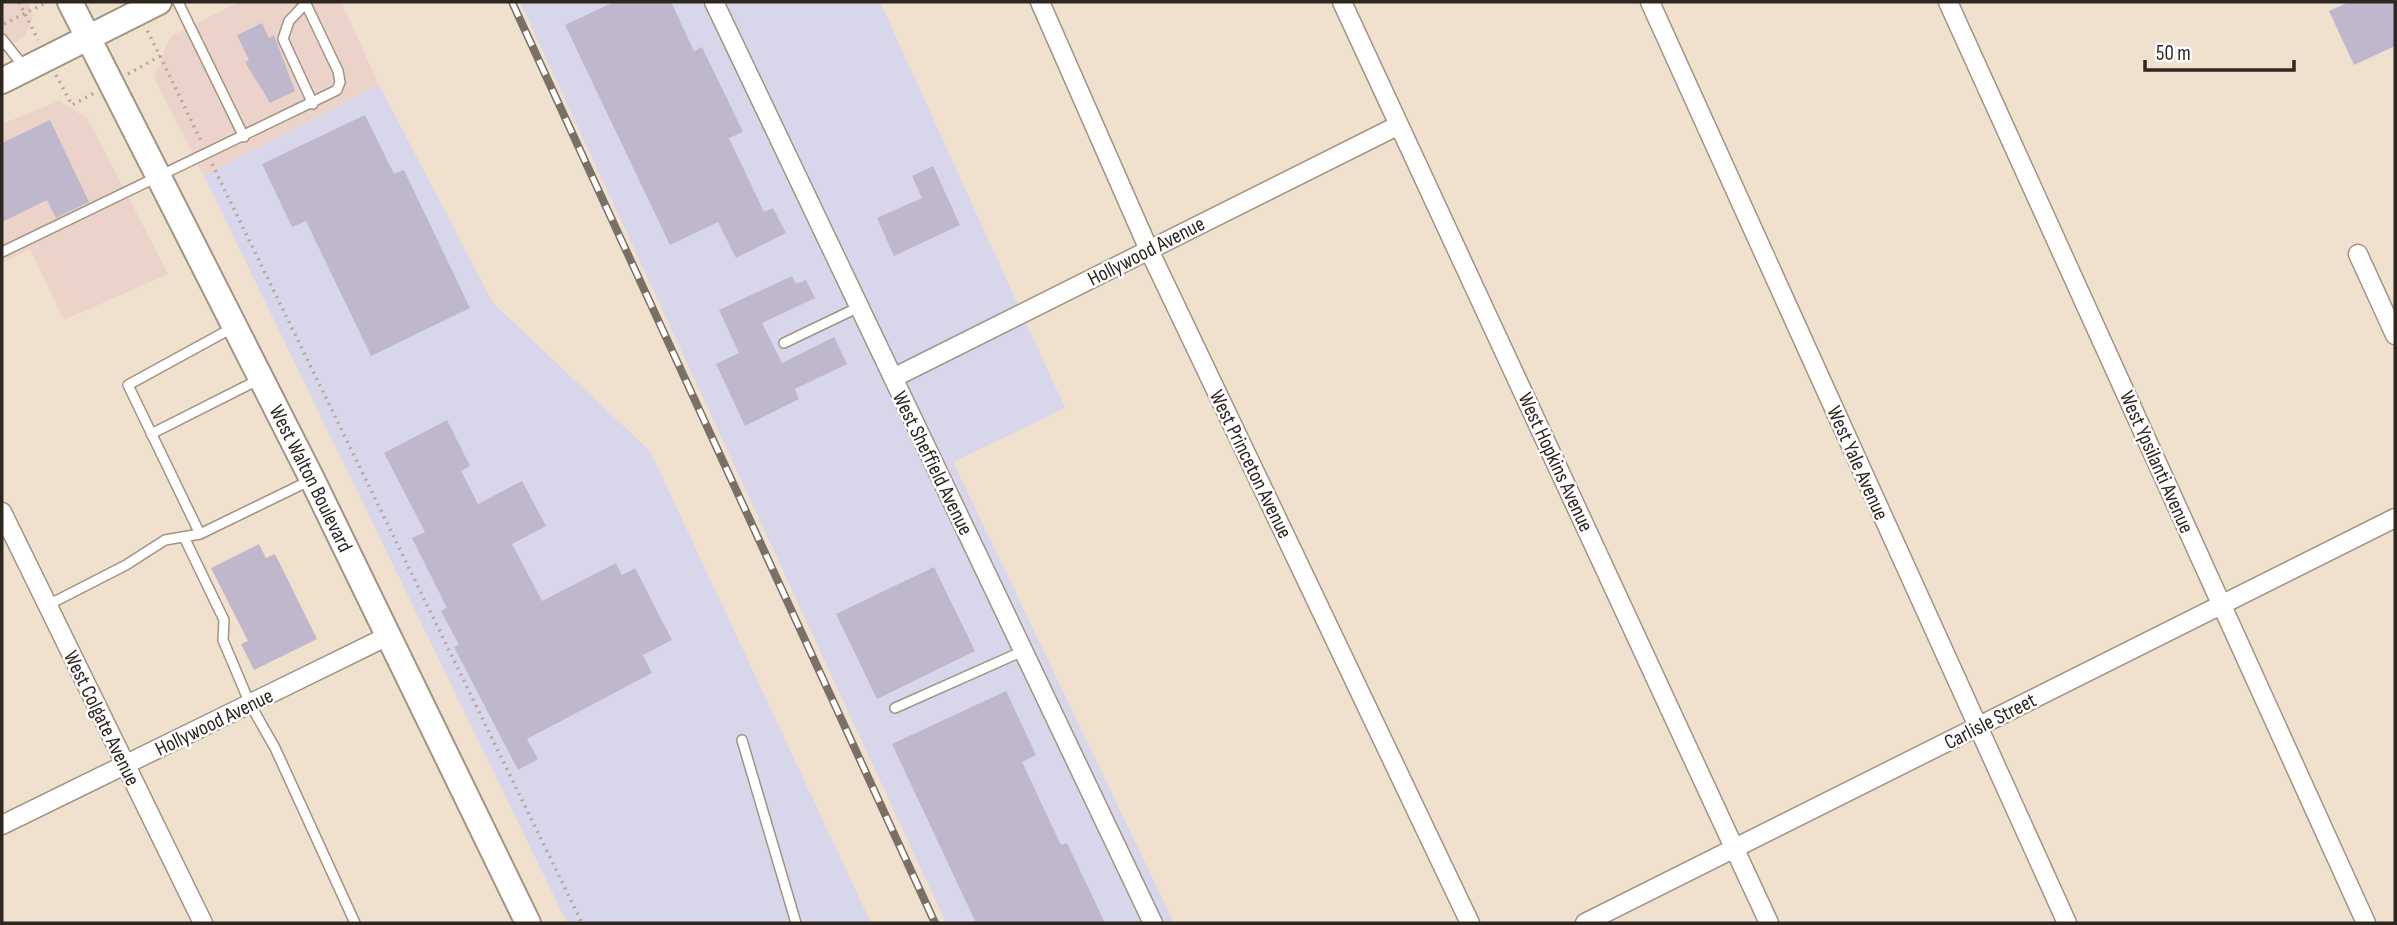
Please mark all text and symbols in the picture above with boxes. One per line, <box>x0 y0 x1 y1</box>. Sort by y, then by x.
scale bar <box>2145 28 2294 72</box>
text: 50 m <box>2156 41 2191 66</box>
street label: Hollywood Avenue <box>1084 211 1209 292</box>
street label: West Princeton Avenue <box>1204 386 1297 543</box>
street label: West Sheffield Avenue <box>887 387 978 539</box>
street label: West Ypsilanti Avenue <box>2114 387 2199 537</box>
street label: West Hopkins Avenue <box>1512 389 1599 536</box>
street label: West Walton Boulevard <box>264 401 358 556</box>
street label: West Yale Avenue <box>1821 402 1894 524</box>
street label: West Colgate Avenue <box>58 647 145 790</box>
street label: Hollywood Avenue <box>151 683 277 762</box>
street label: Carlisle Street <box>1940 688 2040 755</box>

